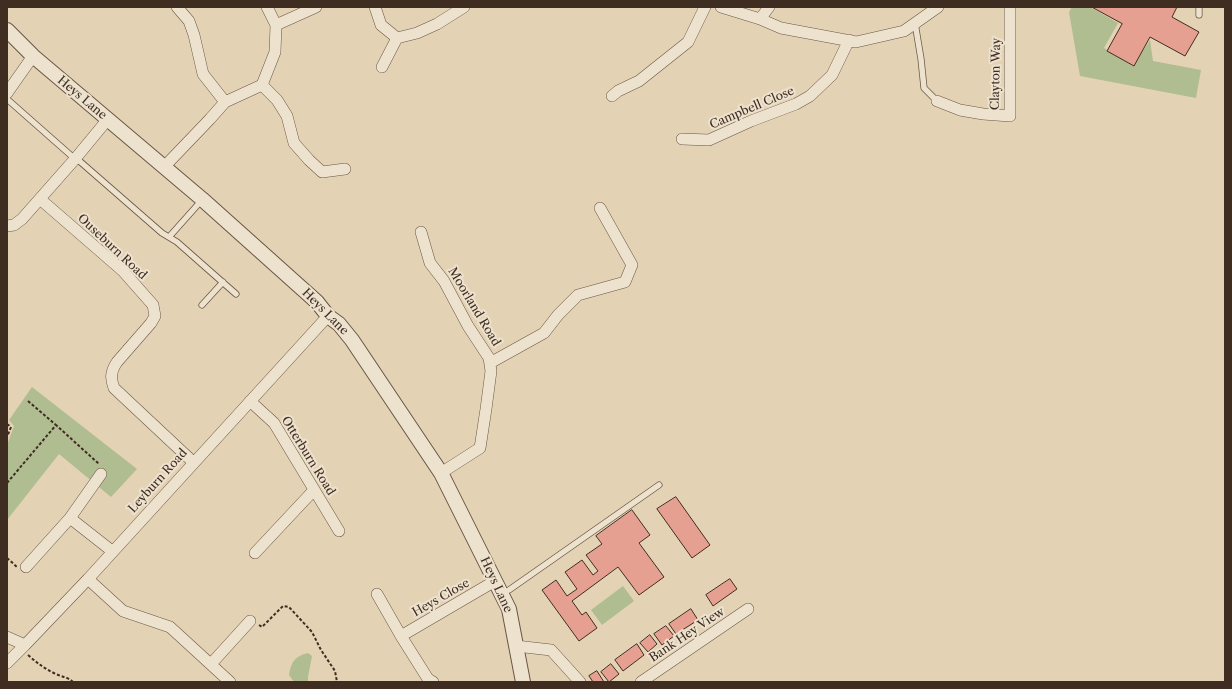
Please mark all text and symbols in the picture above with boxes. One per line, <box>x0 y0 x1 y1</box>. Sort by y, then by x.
street label: Clayton Way <box>988 38 1004 110</box>
street label: Heys Lane <box>54 73 110 123</box>
street label: Campbell Close <box>708 84 796 132</box>
street label: Ouseburn Road <box>74 211 150 283</box>
street label: Moorland Road <box>445 265 503 349</box>
street label: Heys Lane <box>299 286 351 338</box>
street label: Otterburn Road <box>278 414 338 498</box>
street label: Leyburn Road <box>126 446 190 516</box>
street label: Heys Lane <box>477 555 515 615</box>
street label: Heys Close <box>410 576 472 620</box>
street label: Bank Hey View <box>647 605 727 665</box>

